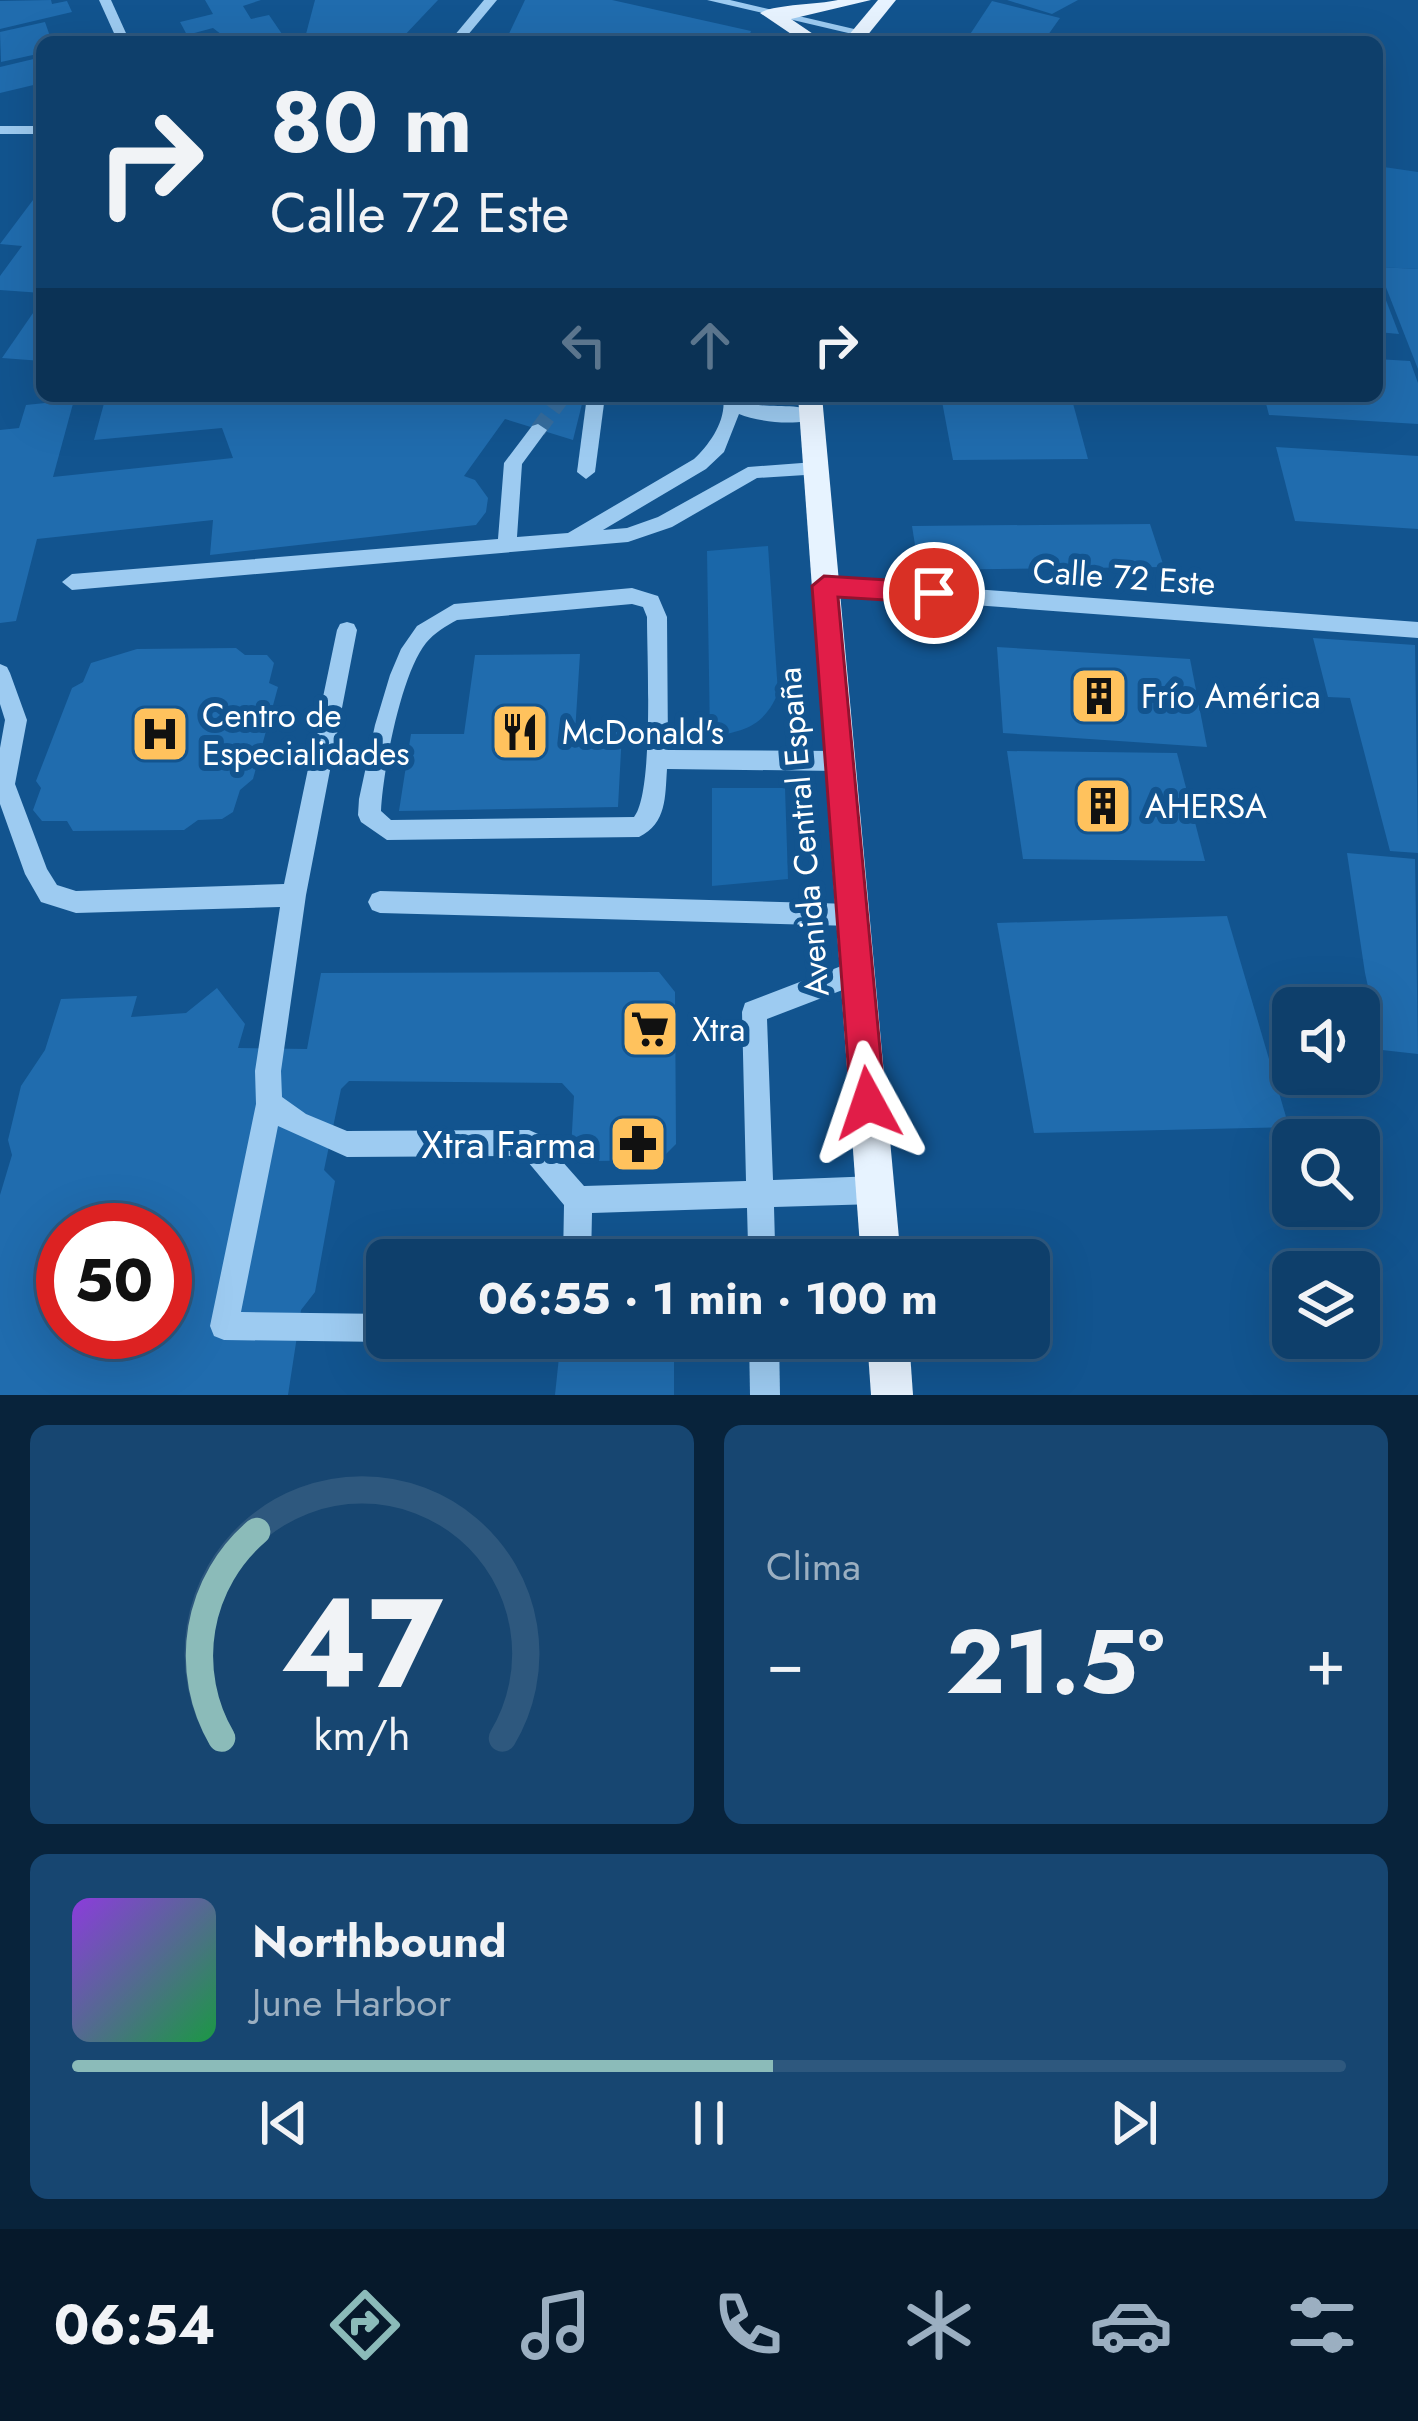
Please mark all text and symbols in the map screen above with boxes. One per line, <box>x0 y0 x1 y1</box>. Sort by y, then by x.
text: 80 m <box>270 62 472 184</box>
icon: right <box>72 84 228 240</box>
text: Calle 72 Este <box>270 174 569 252</box>
icon: left <box>551 312 617 378</box>
icon: ahead <box>677 312 743 378</box>
icon: right <box>803 312 869 378</box>
pin <box>883 542 985 644</box>
street label: Calle 72 Este <box>1031 547 1217 607</box>
icon: arrive <box>901 560 967 626</box>
street label: Avenida Central España <box>765 665 841 999</box>
building icon: Frío América <box>1068 665 1130 727</box>
place label: Frío América <box>1141 673 1321 720</box>
place label: Centro de Especialidades <box>202 692 409 777</box>
restaurant icon: McDonald's <box>489 701 551 763</box>
hospital icon: Centro de Especialidades <box>129 703 191 765</box>
place label: McDonald's <box>562 709 724 756</box>
building icon: AHERSA <box>1072 775 1134 837</box>
place label: AHERSA <box>1145 783 1267 830</box>
map controls <box>1272 987 1380 1359</box>
button: sound <box>1272 987 1380 1095</box>
supermarket icon: Xtra <box>619 998 681 1060</box>
place label: Xtra <box>692 1006 745 1053</box>
position arrow <box>805 1040 931 1166</box>
pharmacy icon: Xtra Farma <box>607 1113 669 1175</box>
place label: Xtra Farma <box>422 1116 596 1173</box>
button: search <box>1272 1119 1380 1227</box>
speed limit sign: 50 <box>36 1203 192 1359</box>
button: layers <box>1272 1251 1380 1359</box>
text: 06:55 · 1 min · 100 m <box>478 1266 938 1331</box>
text: Clima <box>766 1538 861 1595</box>
text: 47 <box>281 1553 443 1734</box>
text: 21.5° <box>946 1597 1164 1727</box>
text: − <box>766 1614 805 1710</box>
text: + <box>1305 1614 1346 1710</box>
text: km/h <box>314 1703 410 1765</box>
text: Northbound <box>252 1909 507 1974</box>
text: June Harbor <box>252 1974 451 2031</box>
icon: previous <box>251 2090 317 2156</box>
icon: pause <box>676 2090 742 2156</box>
icon: next <box>1101 2090 1167 2156</box>
icon: directions <box>323 2283 407 2367</box>
icon: music <box>514 2283 598 2367</box>
icon: phone <box>706 2283 790 2367</box>
icon: climate <box>897 2283 981 2367</box>
icon: car <box>1089 2283 1173 2367</box>
icon: filters <box>1280 2283 1364 2367</box>
text: 06:54 <box>54 2286 216 2364</box>

